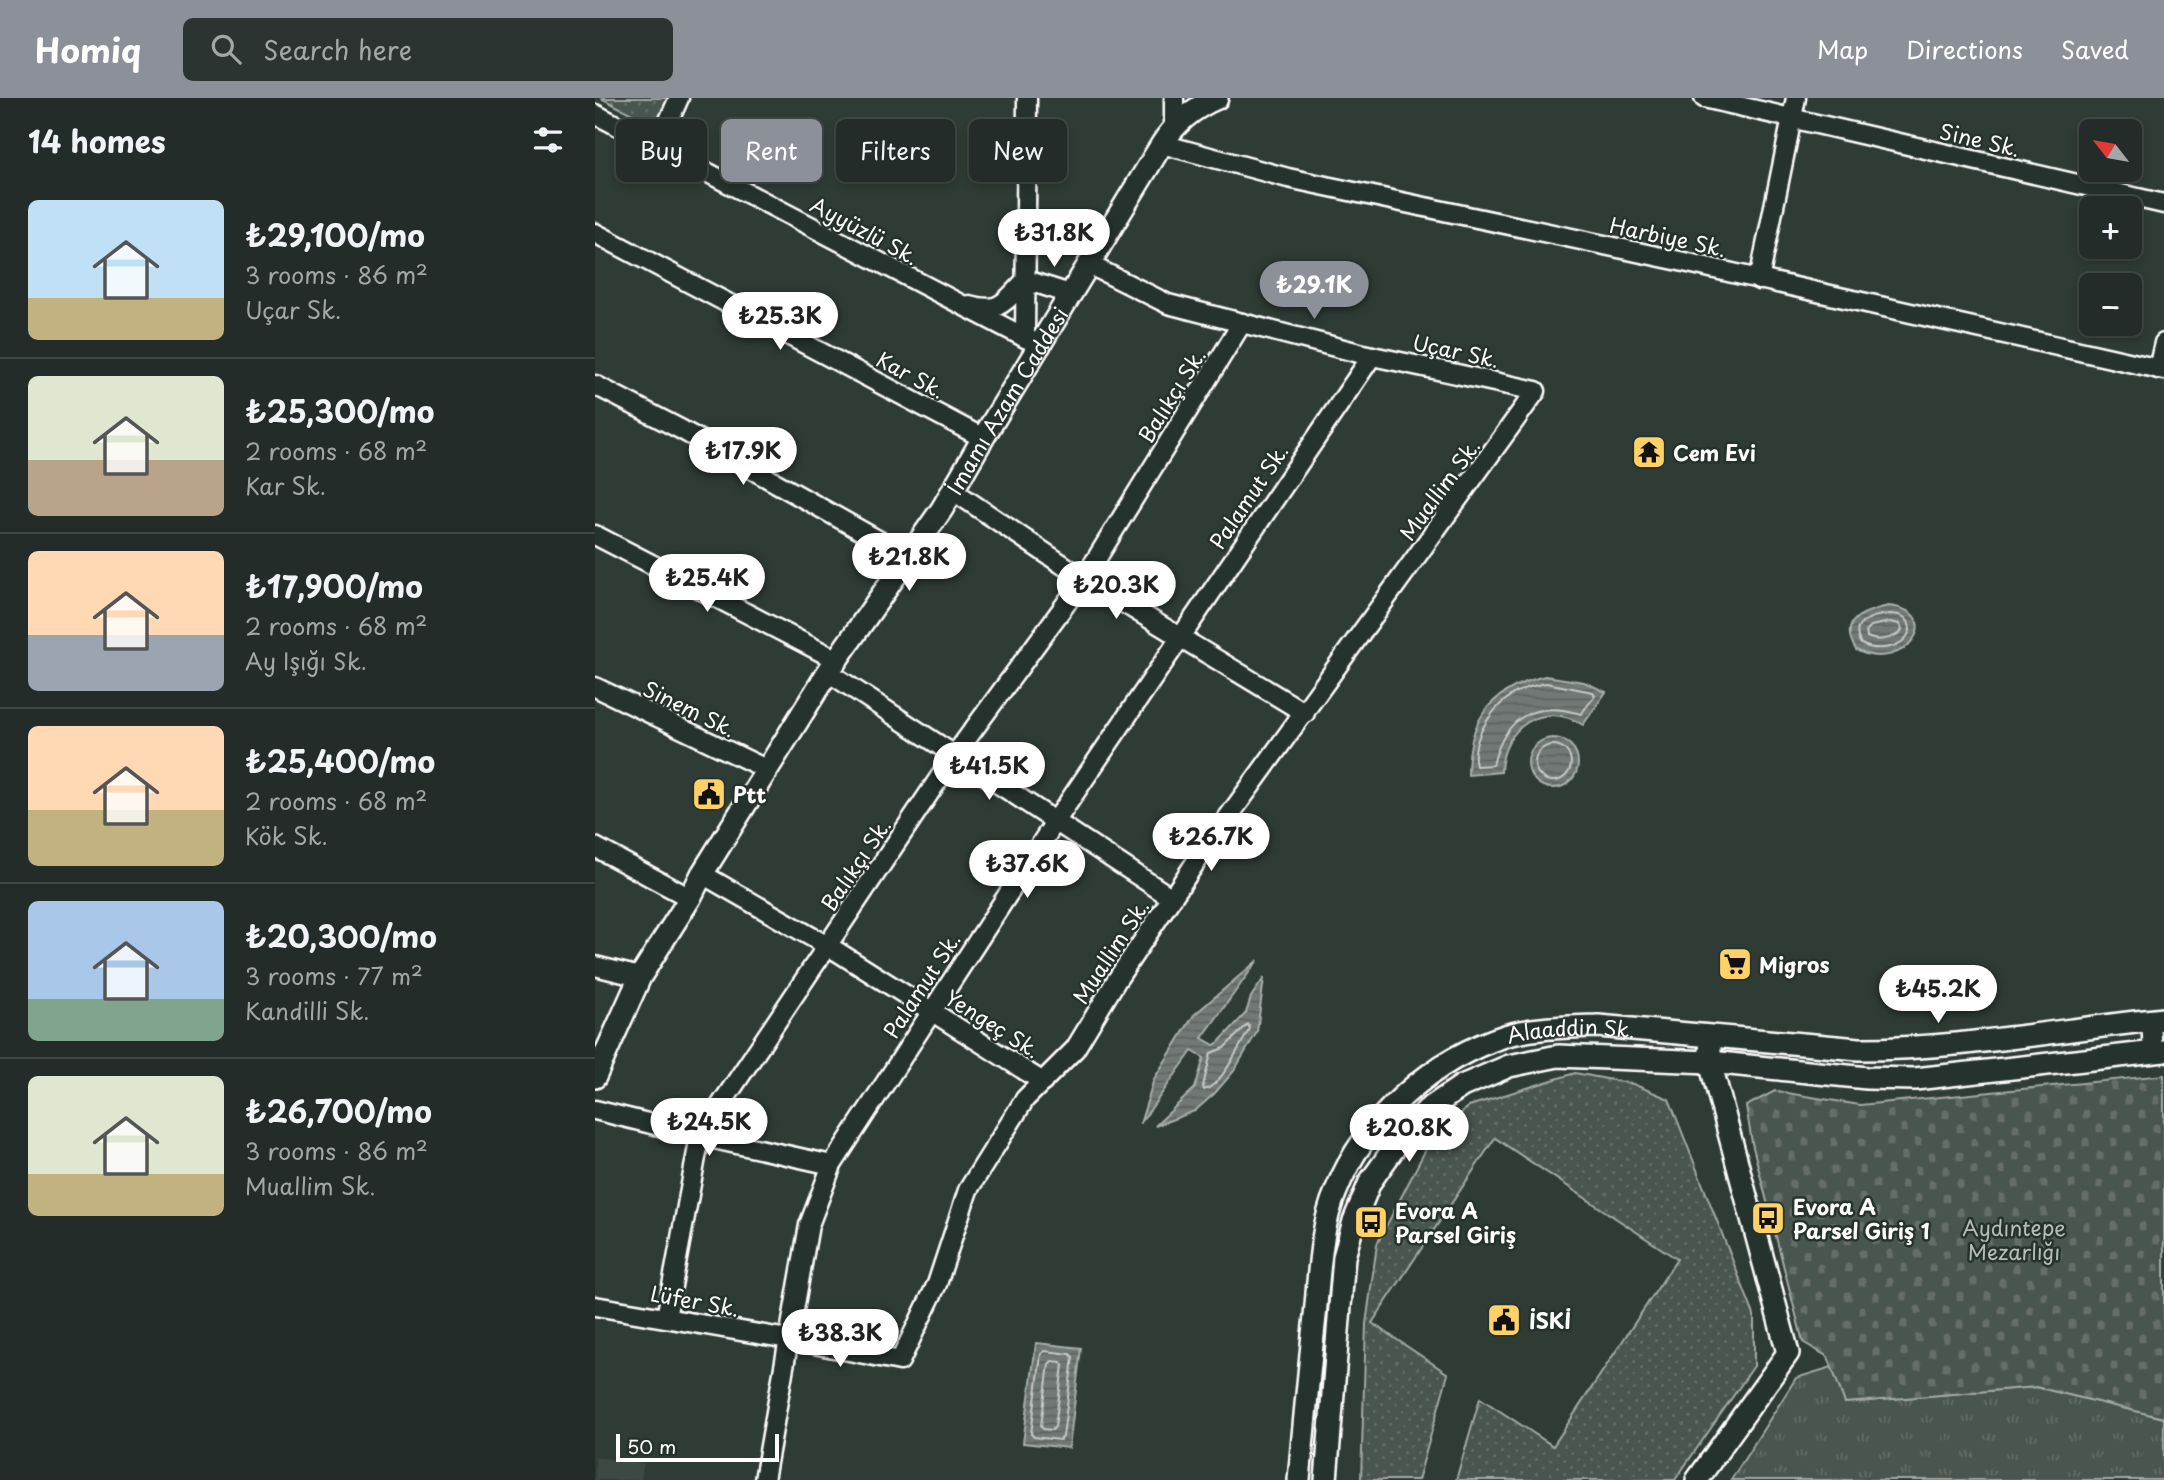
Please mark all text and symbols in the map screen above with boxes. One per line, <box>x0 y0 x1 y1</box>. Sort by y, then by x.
search box <box>183 18 673 81</box>
text: Homiq <box>35 24 141 74</box>
icon: search <box>207 30 245 68</box>
text: Search here <box>263 30 412 69</box>
text: Map <box>1817 31 1868 67</box>
text: Directions <box>1906 31 2023 67</box>
text: Saved <box>2061 31 2129 67</box>
street label: Sine Sk. <box>1937 114 2023 164</box>
text: 14 homes <box>28 118 166 163</box>
chip: Buy <box>616 119 707 182</box>
chip: Rent <box>721 119 822 182</box>
chip: Filters <box>836 119 955 182</box>
chip: New <box>969 119 1067 182</box>
north arrow <box>2079 119 2142 182</box>
map controls <box>2079 119 2142 336</box>
icon: filters <box>529 121 567 159</box>
street label: Ayyüzlü Sk. <box>805 188 925 272</box>
button: + <box>2079 196 2142 259</box>
street label: Harbiye Sk. <box>1607 208 1729 264</box>
pin: ₺31.8K <box>997 209 1111 269</box>
text: ₺29,100/mo <box>245 212 425 257</box>
text: ₺31.8K <box>1014 214 1094 249</box>
icon: home <box>84 228 168 312</box>
text: 3 rooms · 86 m² <box>245 257 428 292</box>
pin: ₺29.1K <box>1257 262 1371 321</box>
text: ₺29.1K <box>1276 266 1352 301</box>
button: − <box>2079 273 2142 336</box>
text: Uçar Sk. <box>245 292 341 327</box>
pin: ₺25.3K <box>723 292 837 352</box>
text: ₺25.3K <box>738 297 822 332</box>
street label: İmamı Azam Caddesi <box>938 301 1075 500</box>
street label: Uçar Sk. <box>1410 325 1502 375</box>
street label: Balıkçı Sk. <box>1129 342 1213 448</box>
street label: Kar Sk. <box>871 343 951 405</box>
text: ₺25,300/mo <box>245 388 434 433</box>
icon: home <box>84 404 168 488</box>
pin: ₺17.9K <box>686 428 800 487</box>
street label: Muallim Sk. <box>1391 431 1487 547</box>
text: ₺17.9K <box>705 432 781 467</box>
text: 2 rooms · 68 m² <box>245 433 427 468</box>
temple icon: Cem Evi <box>1630 433 1668 471</box>
place label: Cem Evi <box>1673 436 1756 468</box>
street label: Palamut Sk. <box>1201 437 1295 555</box>
text: Kar Sk. <box>245 468 326 503</box>
pin: ₺21.8K <box>852 533 966 593</box>
text: ₺21.8K <box>868 538 950 573</box>
pin: ₺25.4K <box>650 554 764 614</box>
text: ₺25.4K <box>665 559 749 594</box>
pin: ₺20.3K <box>1059 561 1173 621</box>
text: ₺17,900/mo <box>245 563 423 608</box>
text: ₺20.3K <box>1073 566 1159 601</box>
icon: home <box>84 579 168 663</box>
text: 2 rooms · 68 m² <box>245 608 427 643</box>
text: Ay Işığı Sk. <box>245 643 367 678</box>
street label: Sinem Sk. <box>638 672 742 744</box>
text: ₺25,400/mo <box>245 738 435 783</box>
pin: ₺41.5K <box>932 742 1046 802</box>
text: ₺41.5K <box>949 747 1029 782</box>
icon: home <box>84 754 168 838</box>
public building icon: Ptt <box>690 775 728 813</box>
place label: Ptt <box>733 778 766 810</box>
text: 2 rooms · 68 m² <box>245 783 427 818</box>
street label: Balıkçı Sk. <box>812 811 898 917</box>
pin: ₺26.7K <box>1154 814 1268 873</box>
text: Kök Sk. <box>245 818 328 853</box>
text: ₺26.7K <box>1169 818 1253 853</box>
pin: ₺37.6K <box>970 840 1084 900</box>
text: ₺37.6K <box>985 845 1069 880</box>
street label: Muallim Sk. <box>1064 892 1156 1010</box>
text: ₺20,300/mo <box>245 913 437 958</box>
street label: Palamut Sk. <box>874 925 968 1045</box>
icon: home <box>84 929 168 1013</box>
supermarket icon: Migros <box>1716 945 1754 983</box>
place label: Migros <box>1759 948 1830 980</box>
text: 3 rooms · 77 m² <box>245 958 423 993</box>
pin: ₺45.2K <box>1881 965 1995 1025</box>
text: ₺45.2K <box>1895 970 1981 1005</box>
street label: Yengeç Sk. <box>939 981 1047 1065</box>
text: Kandilli Sk. <box>245 993 369 1028</box>
street label: Alaaddin Sk. <box>1503 1010 1637 1051</box>
text: ₺26,700/mo <box>245 1088 432 1133</box>
pin: ₺24.5K <box>652 1098 766 1158</box>
text: ₺24.5K <box>667 1103 751 1138</box>
icon: home <box>84 1104 168 1188</box>
pin: ₺20.8K <box>1352 1104 1466 1164</box>
text: ₺20.8K <box>1366 1109 1452 1144</box>
text: 3 rooms · 86 m² <box>245 1133 428 1168</box>
text: Muallim Sk. <box>245 1168 376 1203</box>
place label: Evora A Parsel Giriş 1 <box>1793 1190 1930 1246</box>
place label: Evora A Parsel Giriş <box>1395 1194 1516 1250</box>
bus stop icon: Evora A Parsel Giriş 1 <box>1749 1199 1787 1237</box>
bus stop icon: Evora A Parsel Giriş <box>1352 1203 1390 1241</box>
park label: Aydıntepe Mezarlığı <box>1962 1211 2066 1267</box>
street label: Lüfer Sk. <box>648 1276 742 1324</box>
public building icon: İSKİ <box>1485 1301 1523 1339</box>
place label: İSKİ <box>1529 1304 1571 1336</box>
pin: ₺38.3K <box>783 1310 897 1369</box>
text: ₺38.3K <box>798 1314 882 1349</box>
scale bar <box>616 1431 779 1463</box>
text: 50 m <box>627 1432 676 1460</box>

